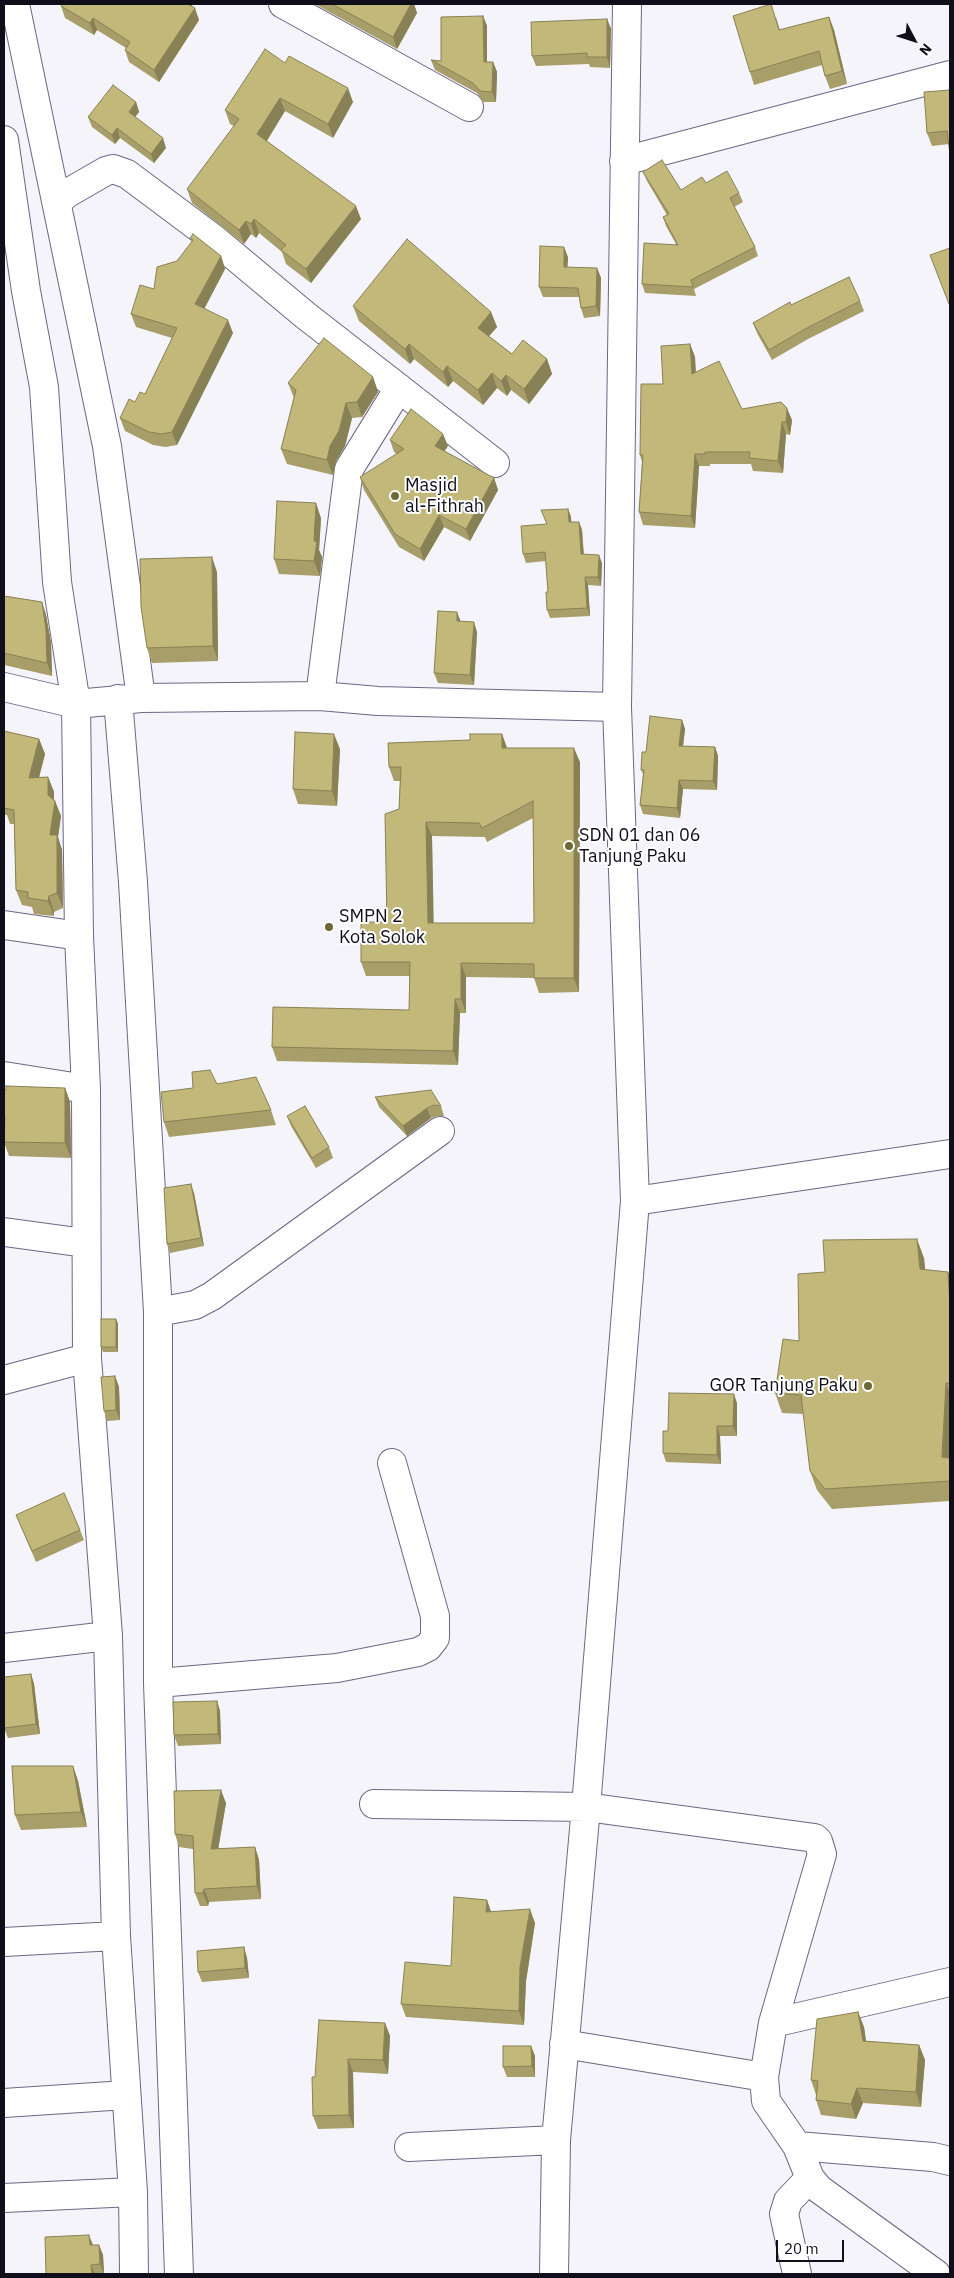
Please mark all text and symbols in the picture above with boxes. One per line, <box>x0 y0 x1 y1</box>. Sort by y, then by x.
north arrow <box>889 15 939 65</box>
text: N <box>915 40 936 59</box>
place label: Masjid al-Fithrah <box>405 475 484 518</box>
marker: Masjid al-Fithrah <box>389 490 401 502</box>
place label: SDN 01 dan 06 Tanjung Paku <box>579 825 700 868</box>
marker: SDN 01 dan 06 Tanjung Paku <box>563 840 575 852</box>
place label: SMPN 2 Kota Solok <box>339 906 425 949</box>
marker: SMPN 2 Kota Solok <box>323 921 335 933</box>
place label: GOR Tanjung Paku <box>710 1375 858 1397</box>
marker: GOR Tanjung Paku <box>862 1380 874 1392</box>
scale bar <box>779 2230 846 2262</box>
text: 20 m <box>784 2239 819 2258</box>

